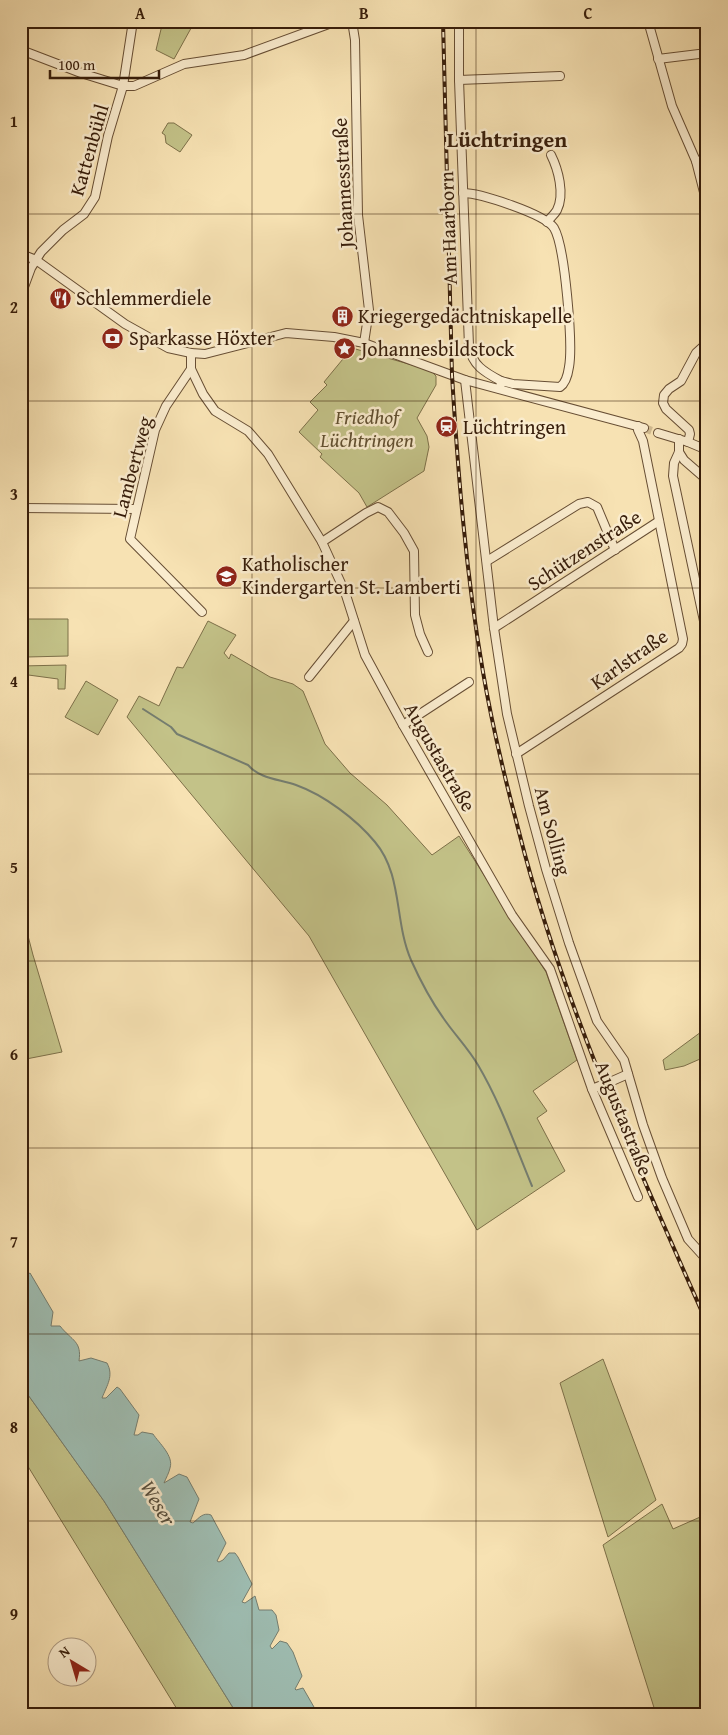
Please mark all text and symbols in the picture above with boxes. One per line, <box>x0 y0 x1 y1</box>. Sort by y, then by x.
text: A <box>135 1 146 25</box>
text: B <box>359 1 369 25</box>
text: C <box>583 1 593 25</box>
scale bar <box>50 48 159 80</box>
text: 100 m <box>58 54 96 75</box>
street label: Kattenbühl <box>62 100 116 199</box>
text: 1 <box>10 109 18 133</box>
street label: Johannesstraße <box>325 117 361 252</box>
district label: Lüchtringen <box>447 123 567 155</box>
street label: Am Haarborn <box>431 171 464 285</box>
place label: Schlemmerdiele <box>76 283 211 312</box>
restaurant icon: Schlemmerdiele <box>48 286 72 310</box>
text: 2 <box>10 295 18 319</box>
place label: Kriegergedächtniskapelle <box>358 301 572 330</box>
building icon: Kriegergedächtniskapelle <box>330 304 354 328</box>
place label: Sparkasse Höxter <box>129 323 275 352</box>
bank icon: Sparkasse Höxter <box>101 326 125 350</box>
place label: Johannesbildstock <box>358 334 515 363</box>
place icon: Johannesbildstock <box>333 337 357 361</box>
park label: Friedhof Lüchtringen <box>319 402 414 454</box>
place label: Lüchtringen <box>463 412 566 441</box>
street label: Lambertweg <box>104 413 159 521</box>
station icon: Lüchtringen <box>435 415 459 439</box>
text: 3 <box>10 482 18 506</box>
street label: Schützenstraße <box>521 502 646 597</box>
place label: Katholischer Kindergarten St. Lamberti <box>242 549 461 601</box>
school or university icon: Katholischer Kindergarten St. Lamberti <box>214 564 238 588</box>
street label: Karlstraße <box>584 621 673 696</box>
text: 4 <box>10 669 18 693</box>
street label: Augustastraße <box>397 697 483 817</box>
street label: Am Solling <box>528 783 579 879</box>
text: 5 <box>10 855 18 879</box>
text: 6 <box>10 1042 18 1066</box>
street label: Augustastraße <box>588 1056 661 1180</box>
text: 7 <box>10 1229 18 1253</box>
text: 8 <box>10 1415 18 1439</box>
water label: Weser <box>133 1474 185 1532</box>
text: 9 <box>10 1602 18 1626</box>
north arrow <box>48 1638 98 1688</box>
text: N <box>54 1641 74 1663</box>

